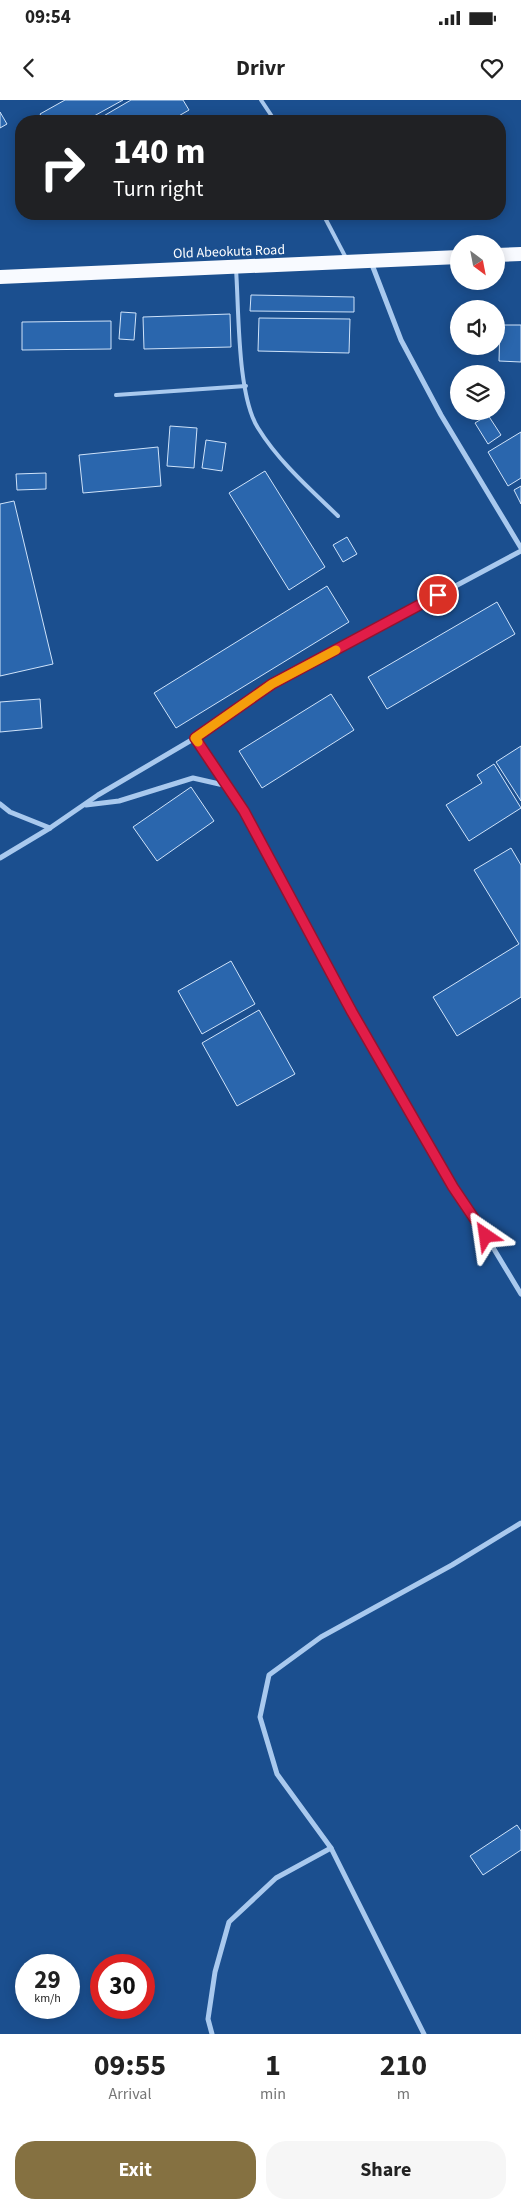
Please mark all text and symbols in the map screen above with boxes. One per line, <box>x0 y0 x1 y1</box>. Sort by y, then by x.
text: 09:54 <box>25 4 71 31</box>
text: Drivr <box>236 52 285 84</box>
icon: back <box>15 54 43 82</box>
icon: heart <box>478 54 506 82</box>
text: 140 m <box>113 127 205 177</box>
icon: right <box>30 135 95 200</box>
text: Turn right <box>113 173 203 205</box>
north arrow <box>450 235 505 290</box>
map controls <box>450 235 505 420</box>
street label: Old Abeokuta Road <box>173 240 285 264</box>
button: sound <box>450 300 505 355</box>
button: layers <box>450 365 505 420</box>
pin <box>417 574 459 616</box>
icon: arrive <box>424 581 452 609</box>
position arrow <box>459 1209 511 1261</box>
speed limit sign: 30 <box>90 1954 155 2019</box>
text: 29 <box>34 1962 61 1998</box>
text: km/h <box>34 1990 61 2007</box>
text: 09:55 <box>94 2044 166 2087</box>
text: 1 <box>265 2044 281 2087</box>
text: 210 <box>380 2044 427 2087</box>
text: Arrival <box>108 2083 151 2105</box>
text: min <box>260 2083 286 2105</box>
text: m <box>397 2083 410 2105</box>
button: Exit <box>15 2141 256 2199</box>
button: Share <box>266 2141 506 2199</box>

